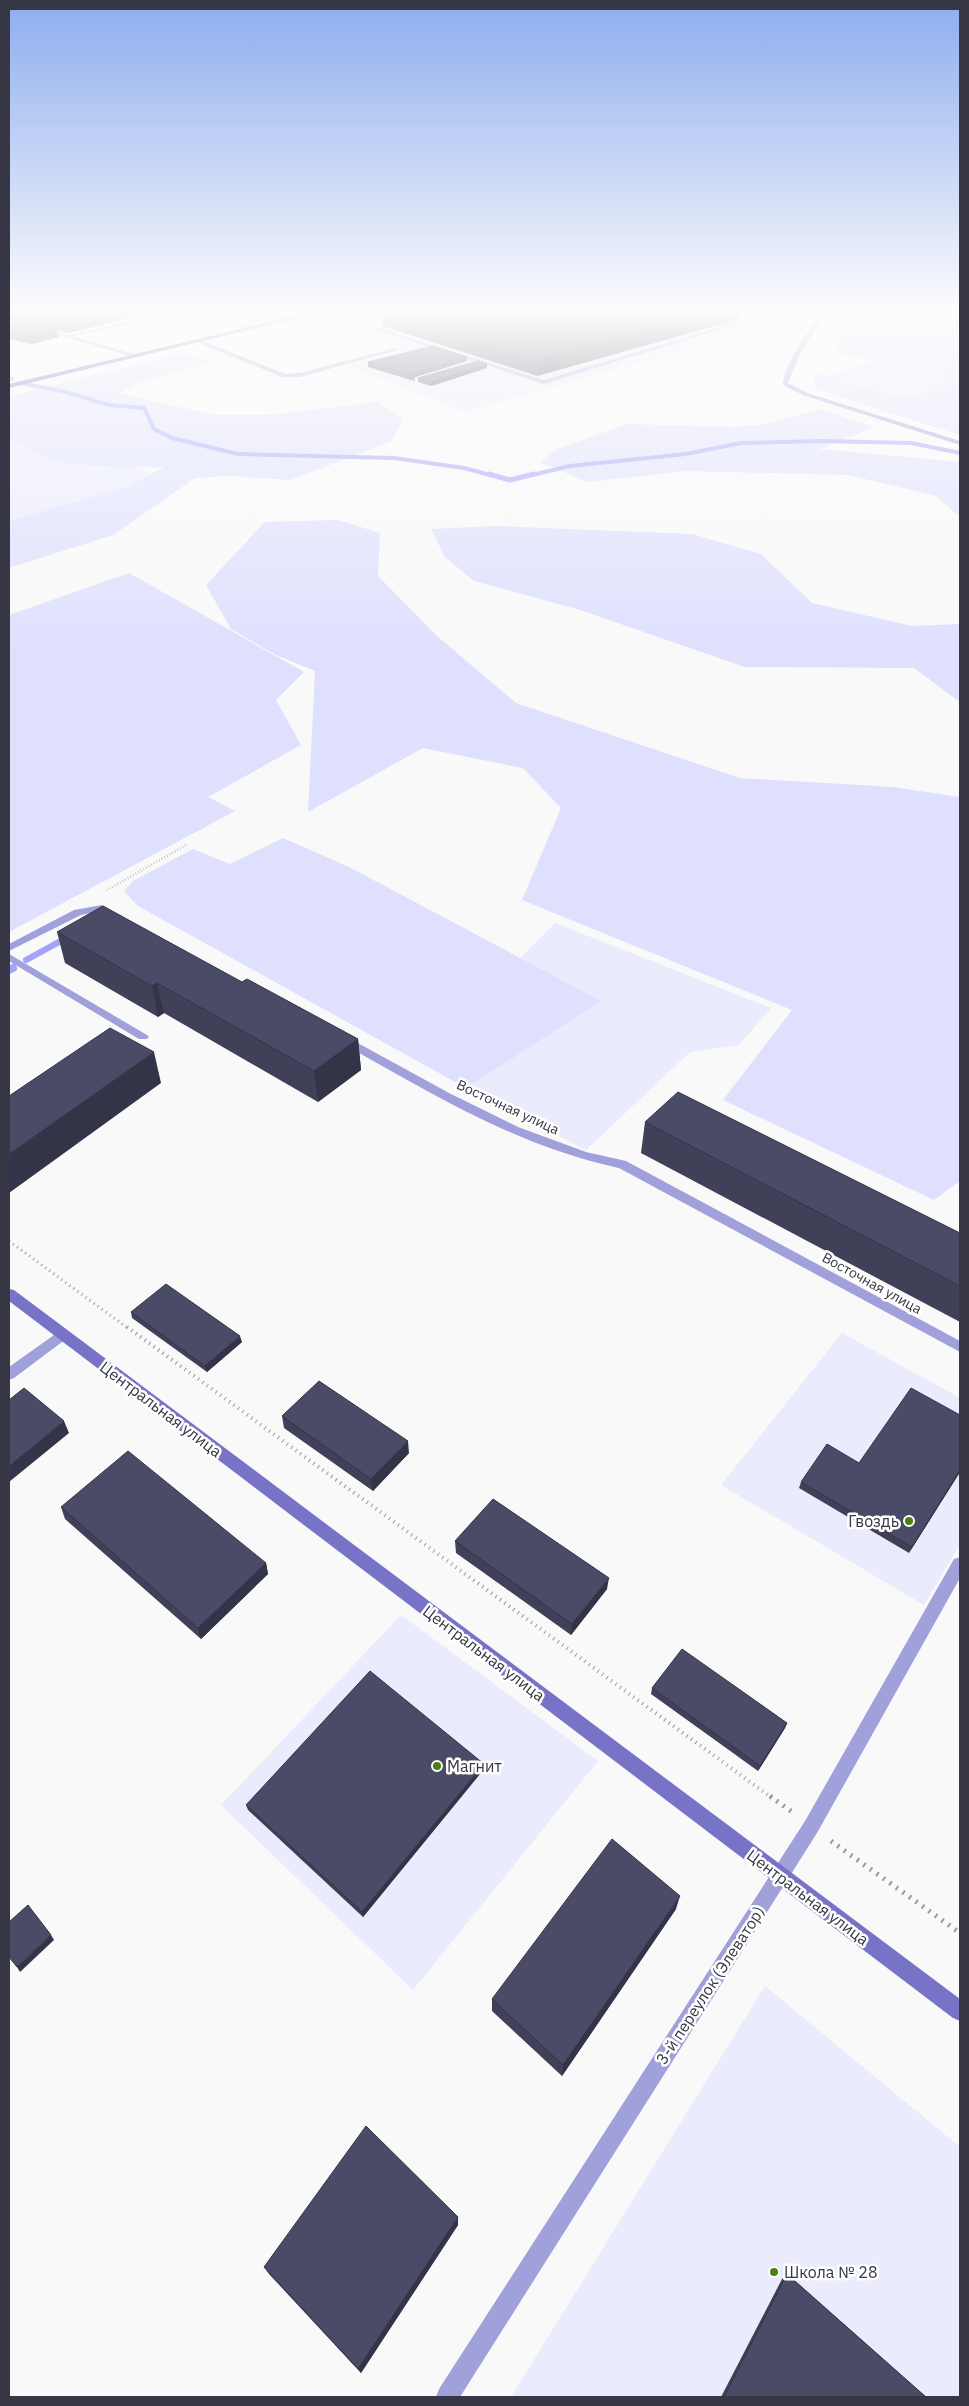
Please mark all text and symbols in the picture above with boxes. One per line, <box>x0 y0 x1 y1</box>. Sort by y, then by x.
street label: Восточная улица <box>454 1075 563 1139</box>
street label: Восточная улица <box>819 1248 925 1318</box>
street label: Центральная улица <box>96 1357 226 1462</box>
place label: Гвоздь <box>848 1511 899 1531</box>
marker: Гвоздь <box>903 1515 915 1527</box>
street label: Центральная улица <box>419 1601 549 1706</box>
place label: Магнит <box>447 1756 502 1776</box>
marker: Магнит <box>431 1760 443 1772</box>
street label: Центральная улица <box>743 1845 873 1950</box>
street label: 3-й переулок (Элеватор) <box>651 1902 769 2068</box>
place label: Школа № 28 <box>784 2262 878 2282</box>
marker: Школа № 28 <box>768 2266 780 2278</box>

